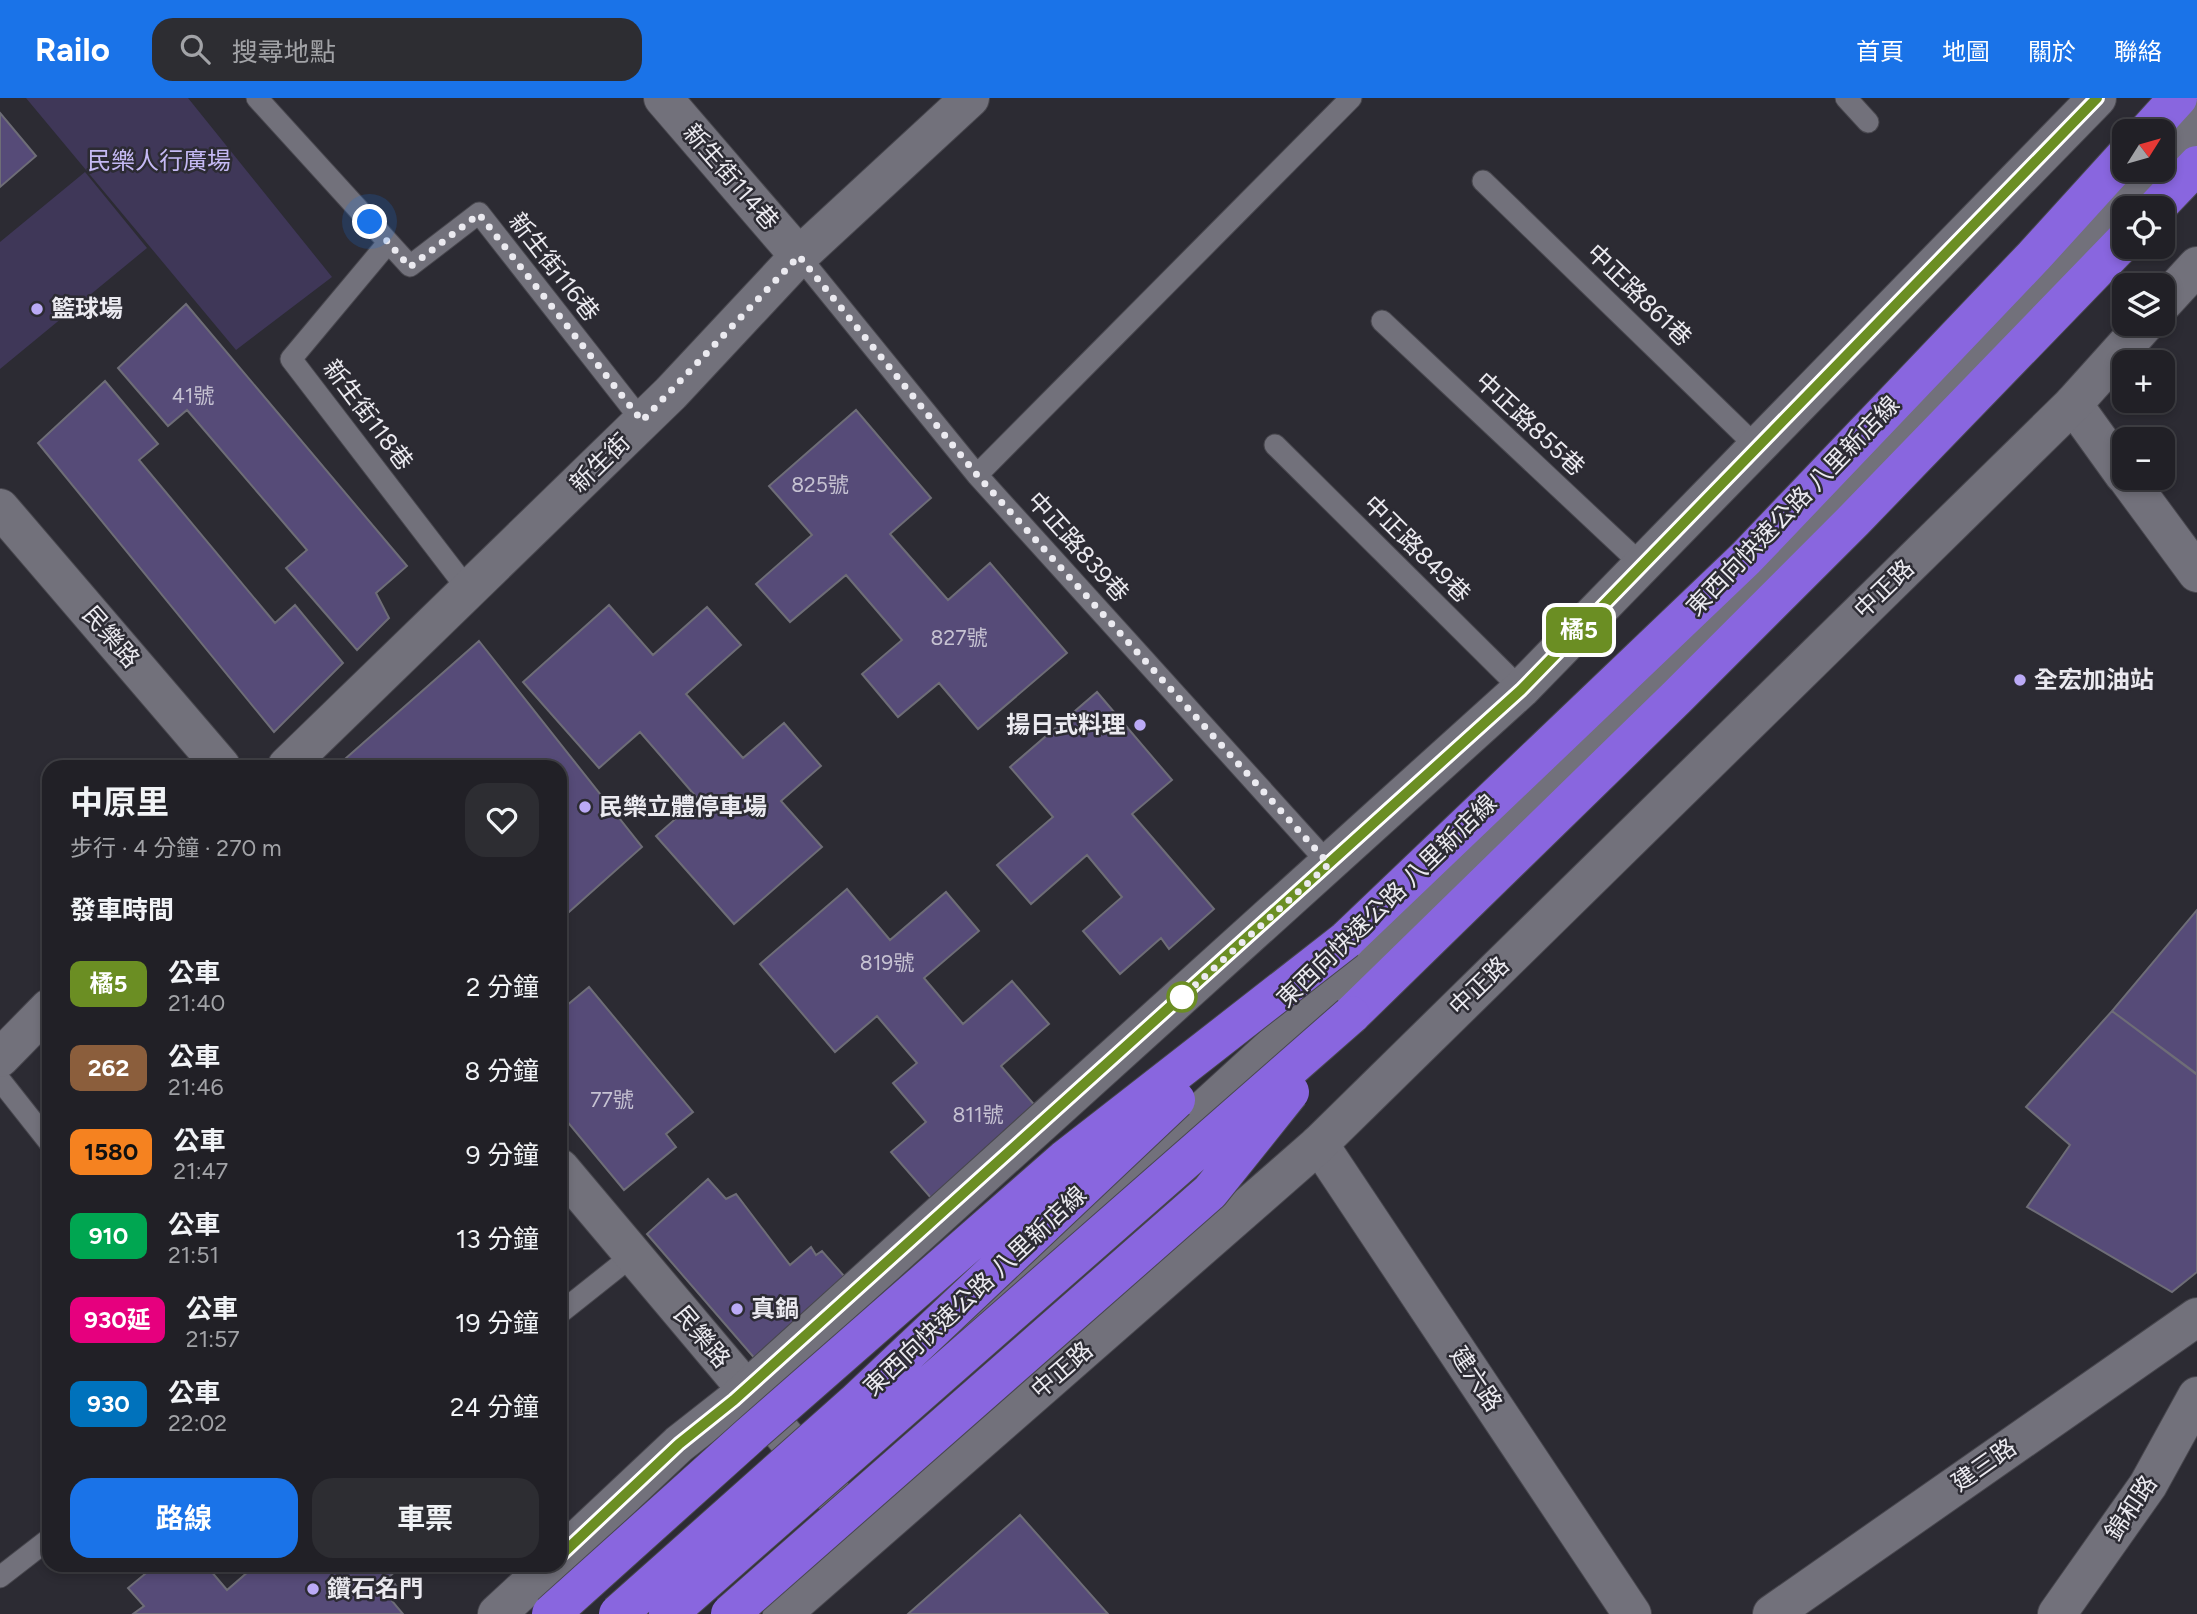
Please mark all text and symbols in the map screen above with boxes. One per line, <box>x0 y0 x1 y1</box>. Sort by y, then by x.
search box <box>152 18 642 81</box>
text: Railo <box>35 30 110 69</box>
icon: search <box>176 30 214 68</box>
text: 搜尋地點 <box>232 36 336 68</box>
text: 首頁 <box>1856 37 1904 66</box>
text: 地圖 <box>1942 37 1990 66</box>
text: 關於 <box>2028 37 2076 66</box>
text: 聯絡 <box>2114 37 2162 66</box>
street label: 新生街114巷 <box>678 118 785 236</box>
north arrow <box>2112 119 2175 182</box>
map controls <box>2112 119 2175 490</box>
park label: 民樂人行廣場 <box>87 146 231 175</box>
button: locate <box>2112 196 2175 259</box>
your location <box>352 204 387 239</box>
street label: 新生街116巷 <box>503 207 606 327</box>
street label: 中正路861巷 <box>1581 238 1698 352</box>
button: layers <box>2112 273 2175 336</box>
place label: 籃球場 <box>51 294 123 323</box>
marker: 籃球場 <box>29 301 45 317</box>
button: + <box>2112 350 2175 413</box>
street label: 新生街118巷 <box>318 354 419 476</box>
street label: 中正路855巷 <box>1470 366 1591 481</box>
house number: 41號 <box>172 383 214 408</box>
street label: 東西向快速公路 八里新店線 <box>1680 390 1905 621</box>
street label: 新生街 <box>564 427 636 498</box>
button: − <box>2112 427 2175 490</box>
house number: 825號 <box>791 472 849 497</box>
street label: 中正路839巷 <box>1022 486 1135 607</box>
street label: 中正路849巷 <box>1358 489 1477 608</box>
street label: 中正路 <box>1848 553 1920 624</box>
street label: 民樂路 <box>77 600 146 673</box>
line badge: 橘5 <box>1548 607 1610 653</box>
text: 橘5 <box>1560 615 1598 644</box>
house number: 827號 <box>931 625 987 650</box>
place label: 全宏加油站 <box>2034 665 2154 694</box>
marker: 全宏加油站 <box>2012 672 2028 688</box>
place label: 揚日式料理 <box>1006 710 1126 739</box>
marker: 揚日式料理 <box>1132 717 1148 733</box>
text: 中原里 <box>70 783 169 822</box>
button: heart <box>465 783 539 857</box>
street label: 東西向快速公路 八里新店線 <box>1271 788 1502 1013</box>
place label: 民樂立體停車場 <box>599 792 767 821</box>
marker: 民樂立體停車場 <box>577 799 593 815</box>
text: 步行 · 4 分鐘 · 270 m <box>70 834 282 862</box>
text: 發車時間 <box>70 894 174 926</box>
house number: 819號 <box>860 950 914 975</box>
street label: 中正路 <box>1443 950 1515 1021</box>
text: 公車 <box>168 957 220 989</box>
text: 橘5 <box>90 969 127 998</box>
text: 2 分鐘 <box>466 971 539 1003</box>
unlabelled marker <box>1167 982 1197 1012</box>
text: 21:40 <box>168 989 225 1017</box>
text: 公車 <box>168 1041 220 1073</box>
text: 262 <box>88 1053 129 1082</box>
text: 8 分鐘 <box>465 1055 539 1087</box>
text: 21:46 <box>168 1073 223 1101</box>
house number: 77號 <box>590 1087 634 1112</box>
house number: 811號 <box>952 1102 1004 1127</box>
text: 公車 <box>173 1125 225 1157</box>
text: 1580 <box>84 1137 138 1166</box>
text: 9 分鐘 <box>466 1139 539 1171</box>
text: 21:47 <box>173 1157 228 1185</box>
street label: 東西向快速公路 八里新店線 <box>857 1180 1092 1401</box>
text: 公車 <box>168 1209 220 1241</box>
text: 910 <box>89 1221 128 1250</box>
text: 13 分鐘 <box>456 1223 539 1255</box>
text: 21:51 <box>168 1241 219 1269</box>
text: 公車 <box>186 1293 238 1325</box>
place label: 真鍋 <box>751 1294 799 1323</box>
street label: 民樂路 <box>668 1300 737 1374</box>
marker: 真鍋 <box>729 1301 745 1317</box>
text: 930延 <box>84 1305 151 1334</box>
text: 19 分鐘 <box>455 1307 539 1339</box>
text: 21:57 <box>186 1325 240 1353</box>
street label: 中正路 <box>1025 1335 1098 1404</box>
street label: 建六路 <box>1444 1341 1509 1417</box>
text: 公車 <box>168 1377 220 1409</box>
text: 930 <box>87 1389 130 1418</box>
text: 24 分鐘 <box>450 1391 539 1423</box>
text: 22:02 <box>168 1409 227 1437</box>
street label: 建三路 <box>1946 1432 2022 1497</box>
street label: 錦和路 <box>2098 1470 2163 1546</box>
button: 路線 <box>70 1478 298 1558</box>
button: 車票 <box>312 1478 539 1558</box>
place label: 鑽石名門 <box>327 1574 423 1603</box>
marker: 鑽石名門 <box>305 1581 321 1597</box>

